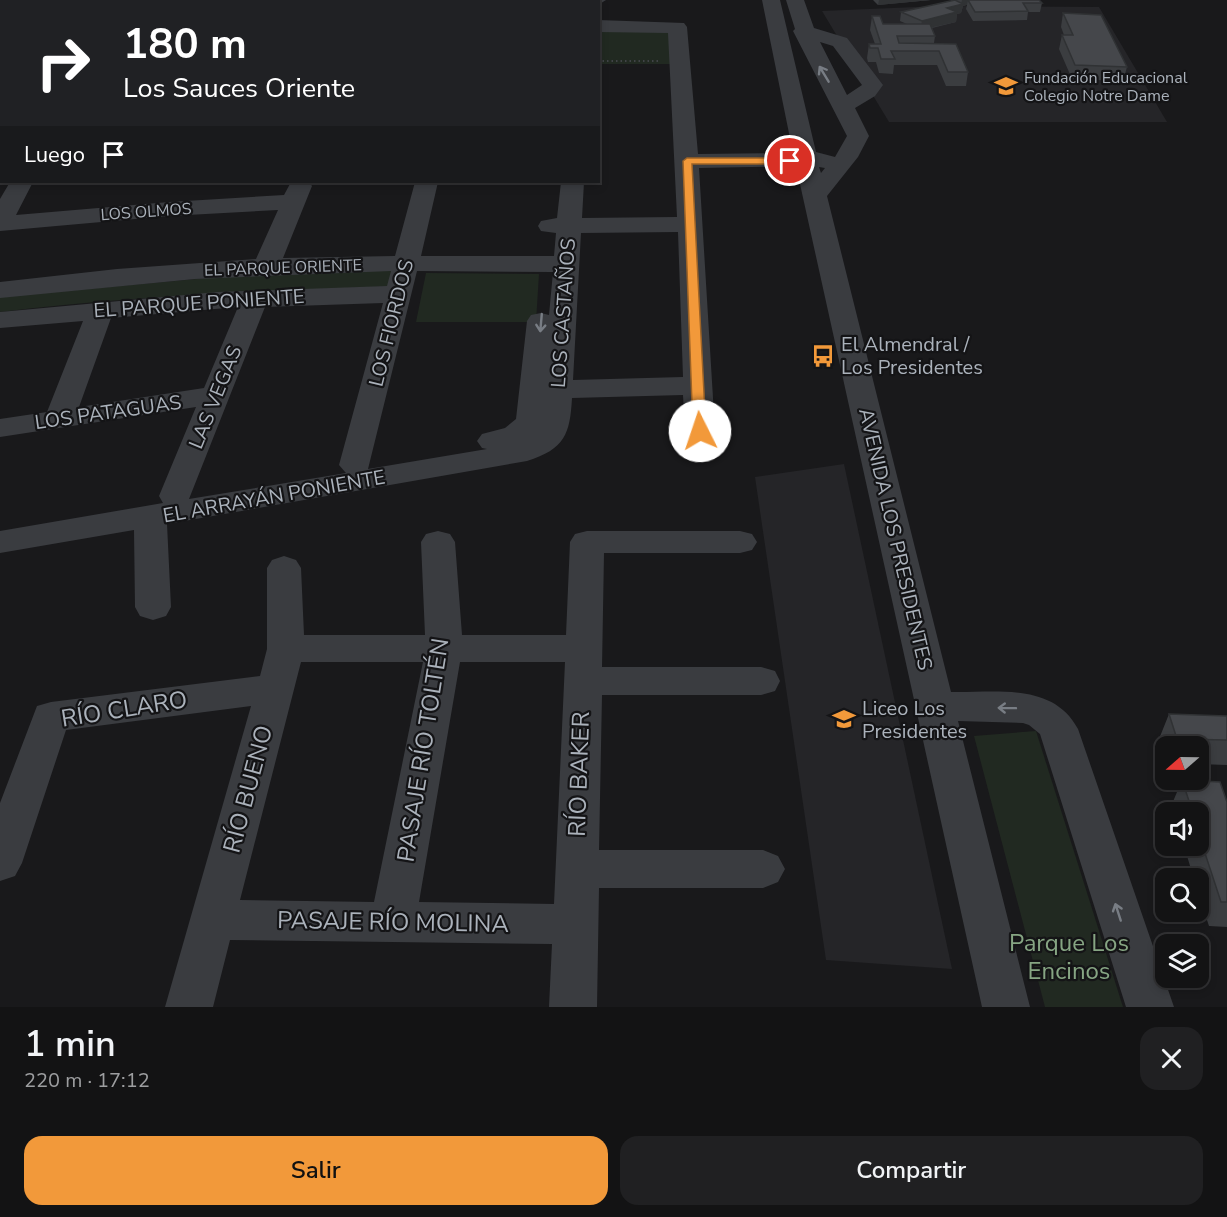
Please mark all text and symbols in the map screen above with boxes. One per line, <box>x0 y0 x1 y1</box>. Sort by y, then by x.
text: 180 m <box>123 16 247 73</box>
icon: right <box>24 24 102 102</box>
one-way arrow <box>818 66 830 83</box>
place label: Fundación Educacional Colegio Notre Dame <box>1024 67 1188 107</box>
text: Los Sauces Oriente <box>123 70 355 107</box>
school or university icon: Fundación Educacional Colegio Notre Dame <box>993 73 1019 99</box>
pin <box>764 135 815 186</box>
icon: arrive <box>97 138 130 171</box>
text: Luego <box>24 140 85 170</box>
icon: arrive <box>773 144 806 177</box>
street label: LOS OLMOS <box>100 198 192 226</box>
street label: LOS CASTAÑOS <box>545 237 582 389</box>
street label: EL PARQUE ORIENTE <box>204 254 362 282</box>
street label: LOS FIORDOS <box>363 257 420 390</box>
street label: EL PARQUE PONIENTE <box>93 283 305 324</box>
one-way arrow <box>535 313 546 333</box>
place label: El Almendral / Los Presidentes <box>841 331 983 381</box>
street label: LAS VEGAS <box>183 342 248 453</box>
bus stop icon: El Almendral / Los Presidentes <box>810 343 836 369</box>
street label: LOS PATAGUAS <box>33 389 183 436</box>
position arrow <box>668 399 732 463</box>
street label: AVENIDA LOS PRESIDENTES <box>852 405 939 673</box>
street label: EL ARRAYÁN PONIENTE <box>161 464 387 529</box>
street label: PASAJE RÍO TOLTÉN <box>390 636 456 864</box>
street label: RÍO CLARO <box>59 683 189 735</box>
place label: Liceo Los Presidentes <box>862 695 967 745</box>
one-way arrow <box>997 702 1017 714</box>
school or university icon: Liceo Los Presidentes <box>831 706 857 732</box>
street label: RÍO BAKER <box>561 711 597 837</box>
street label: RÍO BUENO <box>216 722 280 856</box>
north arrow <box>1155 736 1209 790</box>
map controls <box>1155 736 1209 988</box>
button: sound <box>1155 802 1209 856</box>
button: search <box>1155 868 1209 922</box>
one-way arrow <box>1112 903 1123 922</box>
street label: PASAJE RÍO MOLINA <box>277 904 510 940</box>
park label: Parque Los Encinos <box>1009 927 1129 987</box>
button: layers <box>1155 934 1209 988</box>
text: 1 min <box>24 1020 116 1069</box>
button: close <box>1140 1027 1203 1090</box>
text: 220 m · 17:12 <box>24 1067 150 1094</box>
button: Salir <box>24 1136 608 1205</box>
button: Compartir <box>620 1136 1203 1205</box>

